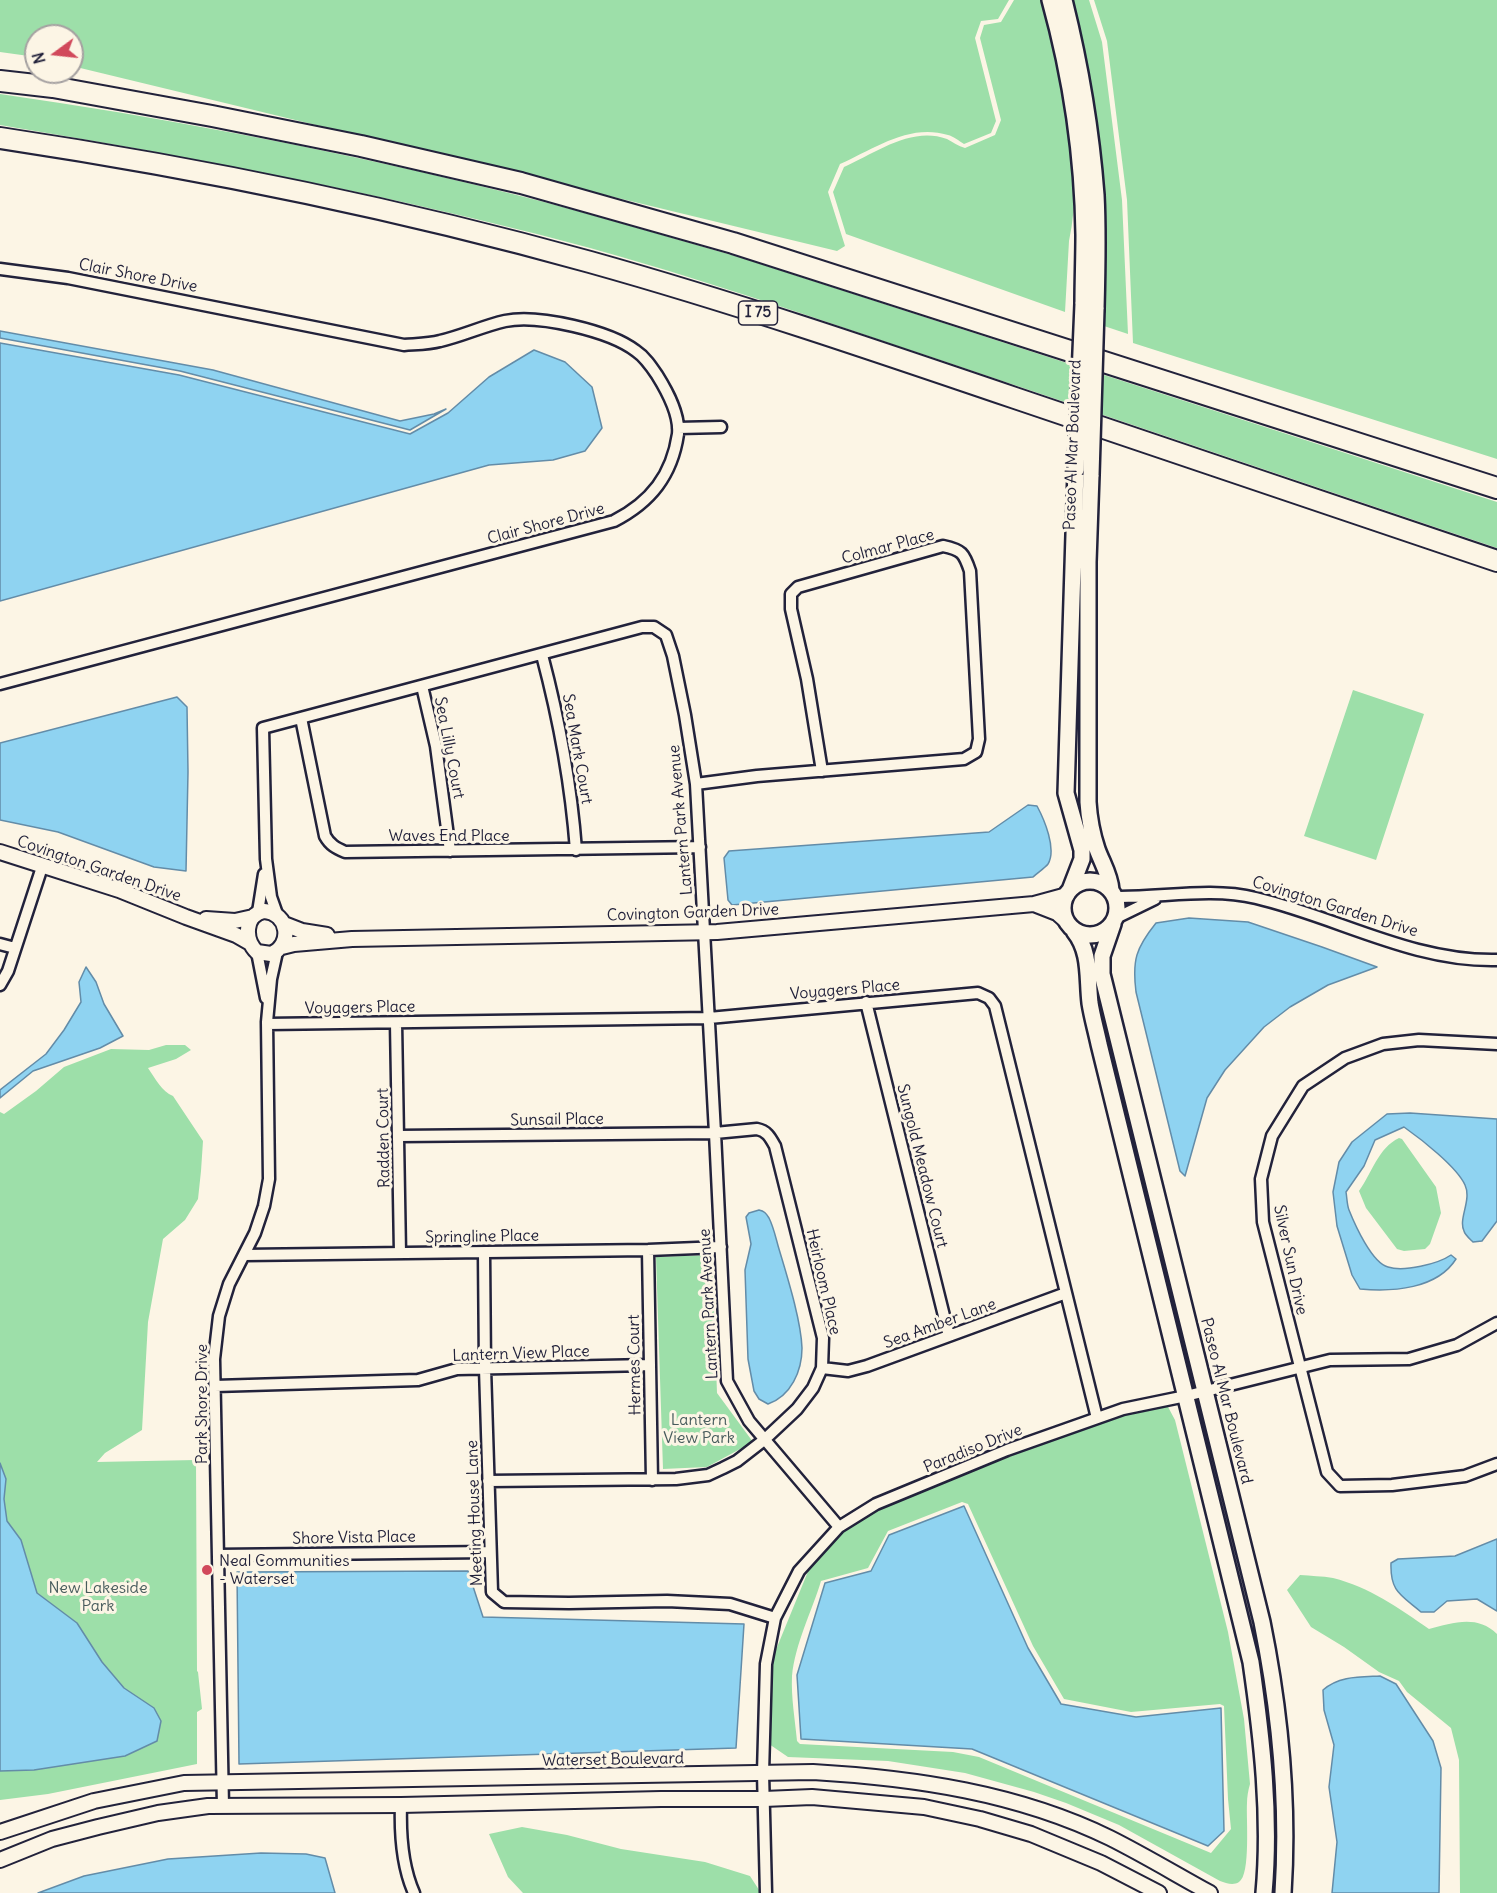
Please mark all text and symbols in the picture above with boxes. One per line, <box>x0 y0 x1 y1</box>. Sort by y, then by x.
north arrow <box>24 24 84 84</box>
text: N <box>27 50 50 66</box>
street label: Clair Shore Drive <box>77 255 199 297</box>
road number: I 75 <box>738 301 777 325</box>
street label: Paseo Al Mar Boulevard <box>1060 359 1086 531</box>
street label: Clair Shore Drive <box>485 499 607 549</box>
street label: Colmar Place <box>840 525 936 569</box>
street label: Sea Mark Court <box>558 692 596 806</box>
street label: Sea Lilly Court <box>430 695 468 801</box>
street label: Lantern Park Avenue <box>665 744 697 896</box>
street label: Waves End Place <box>388 826 510 846</box>
street label: Covington Garden Drive <box>14 832 184 906</box>
street label: Covington Garden Drive <box>1250 873 1420 941</box>
street label: Covington Garden Drive <box>607 900 779 926</box>
street label: Voyagers Place <box>789 976 901 1004</box>
street label: Voyagers Place <box>305 997 415 1019</box>
street label: Sungold Meadow Court <box>892 1082 952 1250</box>
street label: Radden Court <box>374 1088 394 1188</box>
street label: Sunsail Place <box>510 1110 604 1130</box>
street label: Silver Sun Drive <box>1269 1203 1311 1317</box>
street label: Springline Place <box>425 1226 539 1248</box>
street label: Heirloom Place <box>801 1227 845 1337</box>
street label: Lantern Park Avenue <box>695 1228 723 1380</box>
street label: Sea Amber Lane <box>881 1295 999 1353</box>
street label: Hermes Court <box>625 1314 645 1416</box>
street label: Paseo Al Mar Boulevard <box>1196 1316 1256 1486</box>
street label: Lantern View Place <box>452 1342 590 1366</box>
street label: Park Shore Drive <box>192 1344 212 1464</box>
park label: Lantern View Park <box>663 1410 735 1448</box>
street label: Paradiso Drive <box>921 1420 1025 1478</box>
street label: Meeting House Lane <box>463 1440 487 1586</box>
street label: Shore Vista Place <box>292 1527 416 1549</box>
place label: Neal Communities - Waterset <box>219 1551 349 1589</box>
marker: Neal Communities - Waterset <box>200 1563 214 1577</box>
park label: New Lakeside Park <box>48 1578 148 1616</box>
street label: Waterset Boulevard <box>542 1749 684 1771</box>

